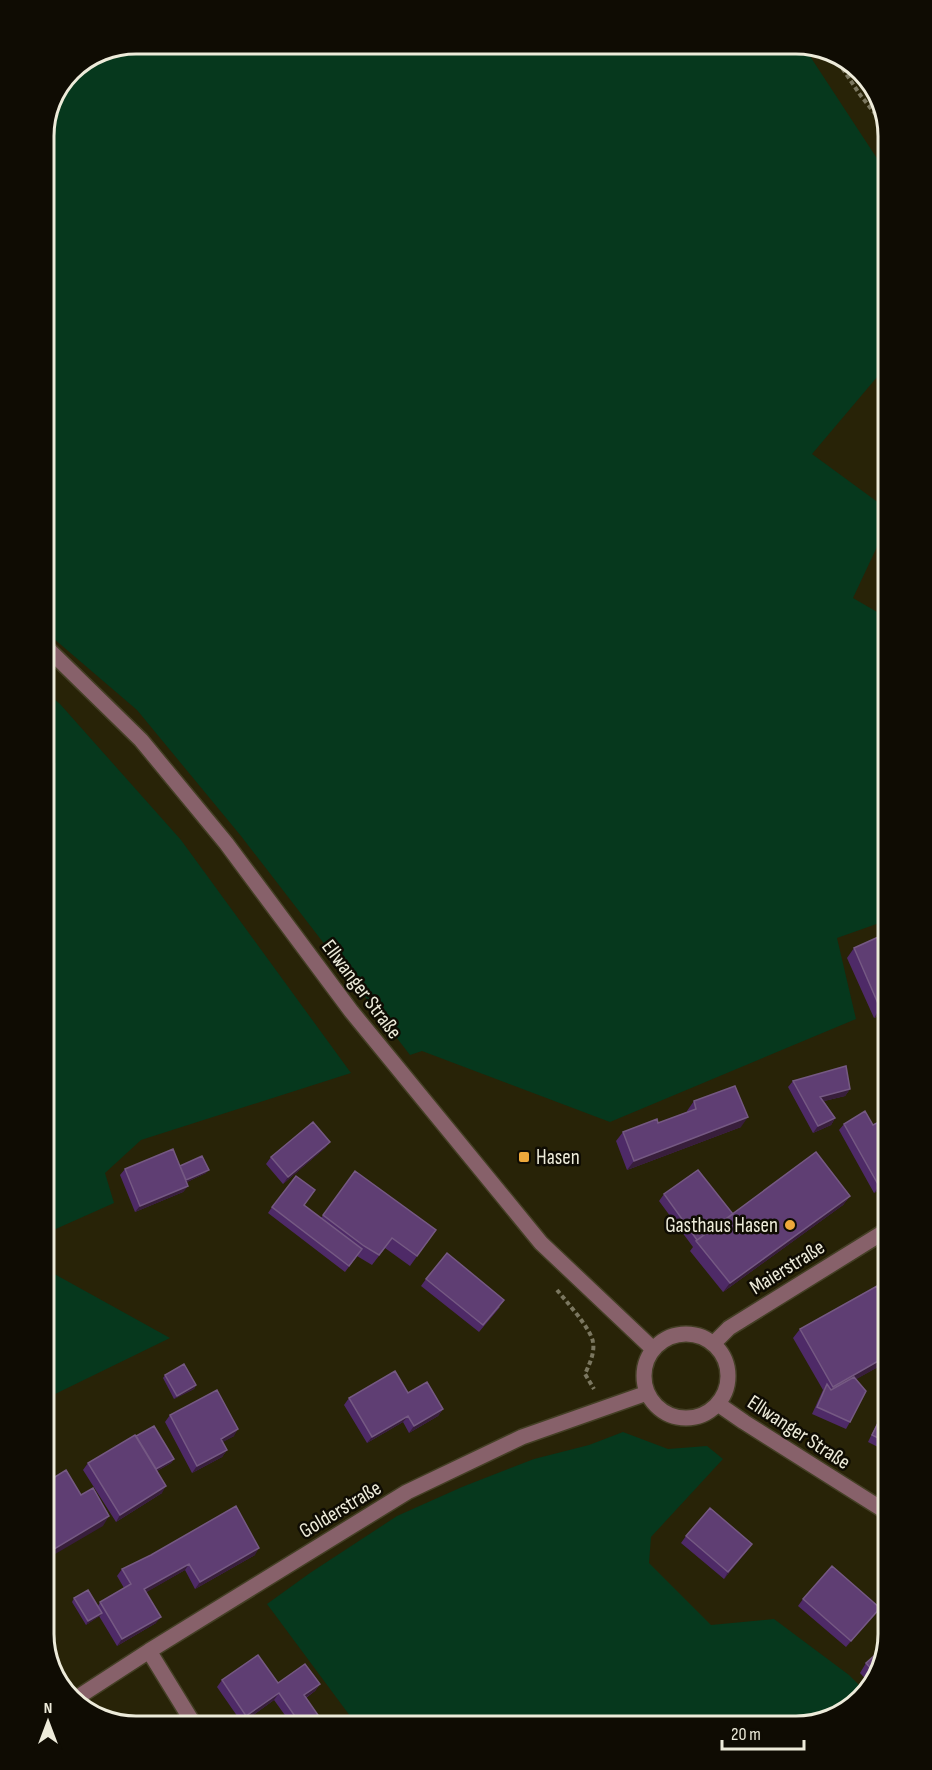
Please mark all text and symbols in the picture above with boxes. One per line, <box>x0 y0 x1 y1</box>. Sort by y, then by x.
street label: Ellwanger Straße <box>316 935 407 1044</box>
place label: Hasen <box>536 1145 580 1170</box>
marker: Hasen <box>517 1150 531 1164</box>
place label: Gasthaus Hasen <box>665 1213 778 1238</box>
marker: Gasthaus Hasen <box>783 1218 797 1232</box>
street label: Maierstraße <box>745 1235 829 1300</box>
street label: Ellwanger Straße <box>743 1390 855 1475</box>
street label: Golderstraße <box>295 1475 386 1544</box>
north arrow <box>18 1692 78 1752</box>
text: N <box>44 1699 52 1718</box>
scale bar <box>722 1713 804 1751</box>
text: 20 m <box>731 1724 761 1745</box>

